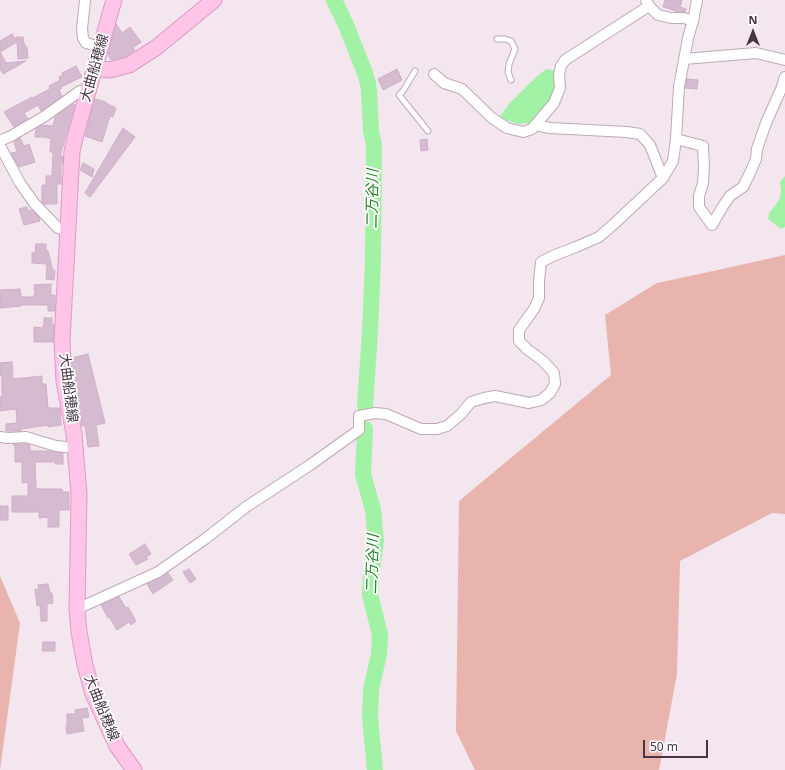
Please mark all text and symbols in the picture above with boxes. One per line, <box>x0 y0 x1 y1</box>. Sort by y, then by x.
north arrow <box>733 12 773 52</box>
text: N <box>749 12 757 27</box>
street label: 大曲船穂線 <box>77 32 113 104</box>
water label: 二万谷川 <box>363 169 383 229</box>
street label: 大曲船穂線 <box>55 352 81 424</box>
water label: 二万谷川 <box>363 534 383 594</box>
street label: 大曲船穂線 <box>80 672 122 744</box>
scale bar <box>645 732 710 758</box>
text: 50 m <box>650 738 678 755</box>

